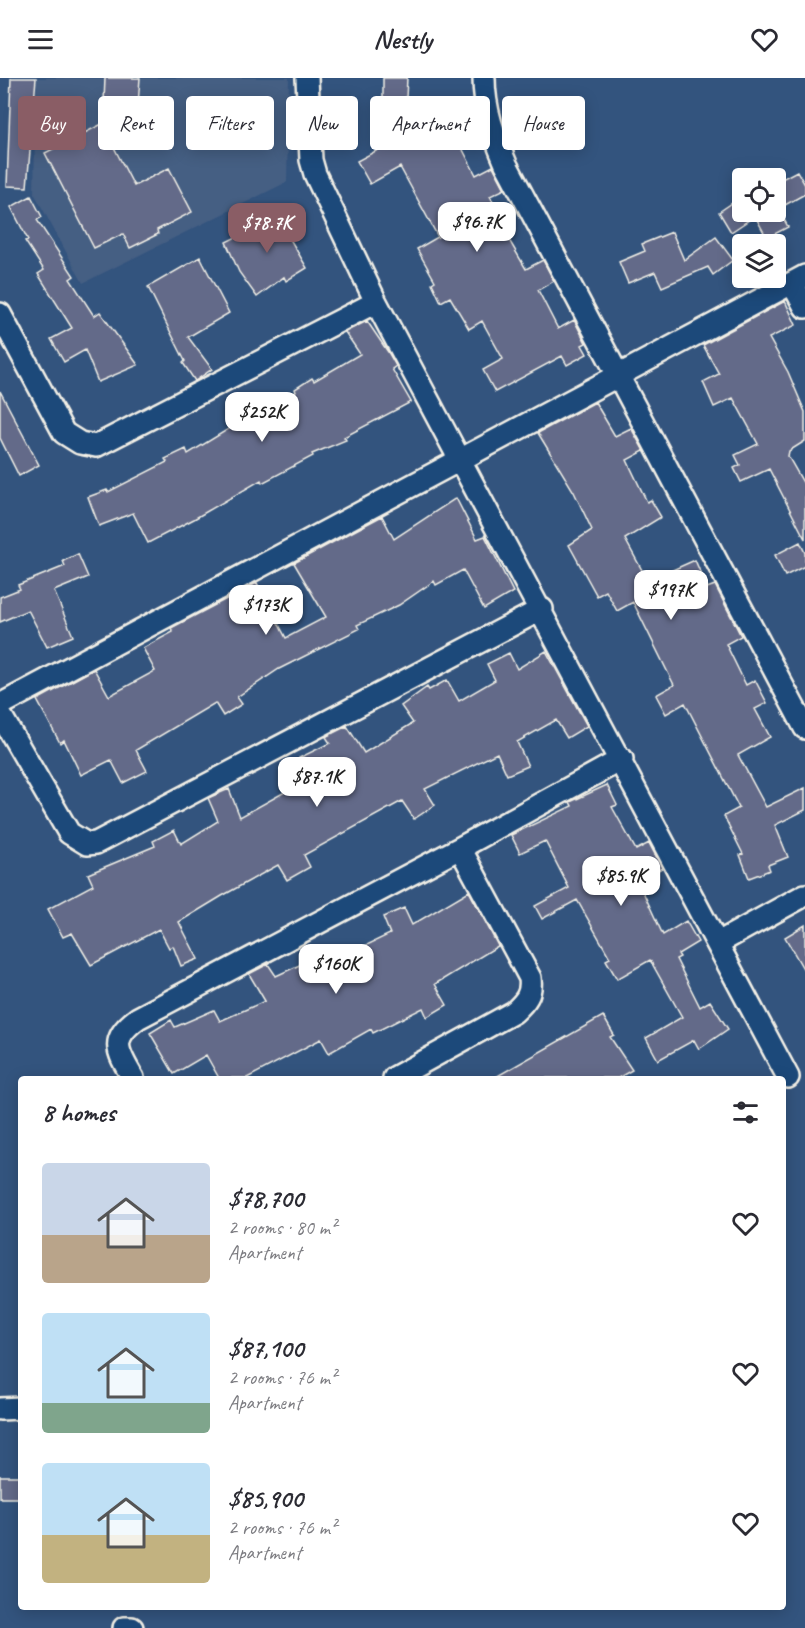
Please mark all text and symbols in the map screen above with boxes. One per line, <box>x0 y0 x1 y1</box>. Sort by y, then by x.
text: Nestly <box>373 22 432 56</box>
icon: menu <box>24 23 57 56</box>
icon: heart <box>748 23 781 56</box>
chip: Buy <box>18 96 86 150</box>
chip: Rent <box>98 96 174 150</box>
chip: Filters <box>186 96 274 150</box>
chip: New <box>286 96 358 150</box>
chip: Apartment <box>370 96 490 150</box>
chip: House <box>502 96 585 150</box>
map controls <box>732 168 786 288</box>
button: locate <box>732 168 786 222</box>
pin: $96.7K <box>428 202 526 253</box>
pin: $78.7K <box>218 203 316 254</box>
text: $96.7K <box>452 209 502 234</box>
text: $78.7K <box>242 210 292 235</box>
button: layers <box>732 234 786 288</box>
pin: $252K <box>220 392 304 443</box>
text: $252K <box>239 399 285 424</box>
pin: $197K <box>629 570 713 621</box>
text: $197K <box>648 577 694 602</box>
pin: $173K <box>224 585 308 636</box>
text: $173K <box>243 592 289 617</box>
pin: $87.1K <box>268 757 366 808</box>
text: $87.1K <box>292 764 342 789</box>
pin: $85.9K <box>572 856 670 907</box>
text: $85.9K <box>596 863 646 888</box>
pin: $160K <box>294 944 378 995</box>
text: $160K <box>313 951 359 976</box>
text: 8 homes <box>42 1096 115 1129</box>
icon: filters <box>729 1096 762 1129</box>
text: $78,700 <box>228 1182 303 1215</box>
icon: home <box>90 1187 162 1259</box>
icon: heart <box>729 1207 762 1240</box>
text: 2 rooms · 80 m² <box>228 1215 336 1240</box>
text: Apartment <box>228 1240 301 1265</box>
text: $87,100 <box>228 1332 303 1365</box>
icon: home <box>90 1337 162 1409</box>
icon: heart <box>729 1357 762 1390</box>
text: 2 rooms · 76 m² <box>228 1365 336 1390</box>
text: Apartment <box>228 1390 301 1415</box>
text: $85,900 <box>228 1482 303 1515</box>
icon: home <box>90 1487 162 1559</box>
icon: heart <box>729 1507 762 1540</box>
text: 2 rooms · 76 m² <box>228 1515 336 1540</box>
text: Apartment <box>228 1540 301 1565</box>

